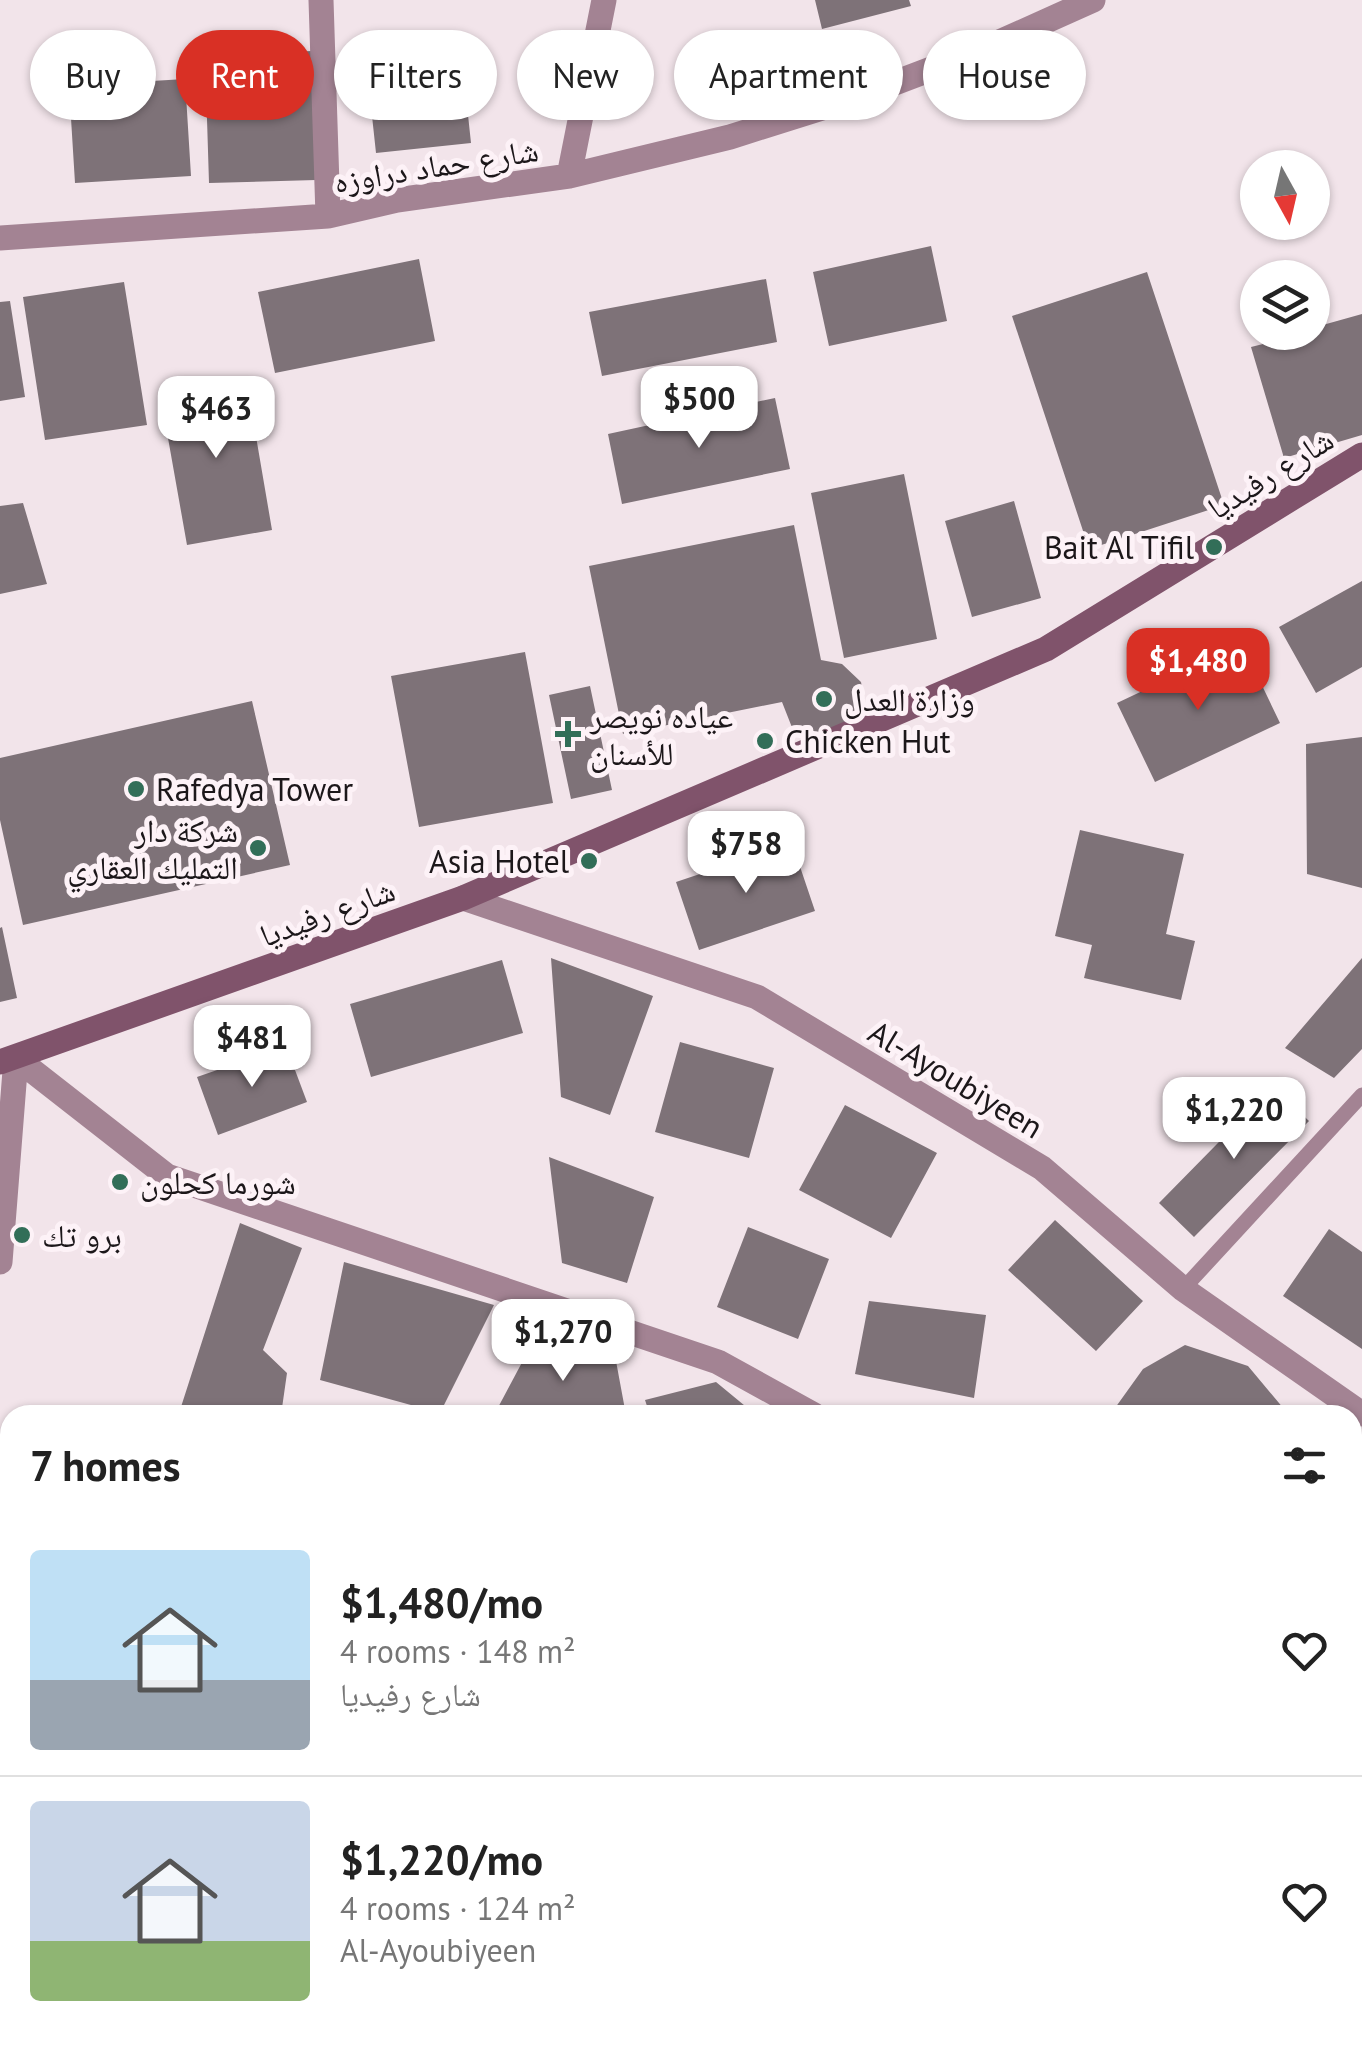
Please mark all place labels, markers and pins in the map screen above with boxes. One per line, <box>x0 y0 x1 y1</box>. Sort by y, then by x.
pin: $500 <box>640 366 758 451</box>
pin: $463 <box>157 376 275 461</box>
place label: Bait Al Tifil <box>1044 526 1195 568</box>
marker: Bait Al Tifil <box>1203 536 1225 558</box>
pin: $1,480 <box>1117 628 1279 713</box>
place label: وزارة العدل <box>844 678 975 720</box>
marker: وزارة العدل <box>813 688 835 710</box>
place label: عياده نويصر للأسنان <box>589 695 733 774</box>
place label: Chicken Hut <box>785 720 951 762</box>
marker: عياده نويصر للأسنان <box>555 721 581 747</box>
marker: Chicken Hut <box>754 730 776 752</box>
place label: Rafedya Tower <box>156 768 353 810</box>
marker: Rafedya Tower <box>125 778 147 800</box>
place label: شركة دار التمليك العقاري <box>67 809 238 893</box>
pin: $758 <box>687 811 805 896</box>
marker: شركة دار التمليك العقاري <box>247 837 269 859</box>
place label: Asia Hotel <box>429 840 570 882</box>
marker: Asia Hotel <box>578 850 600 872</box>
pin: $481 <box>193 1005 311 1090</box>
pin: $1,220 <box>1153 1077 1315 1162</box>
place label: شورما كحلون <box>140 1161 296 1203</box>
marker: شورما كحلون <box>109 1171 131 1193</box>
place label: برو تك <box>42 1214 122 1256</box>
marker: برو تك <box>11 1224 33 1246</box>
pin: $1,270 <box>482 1299 644 1384</box>

